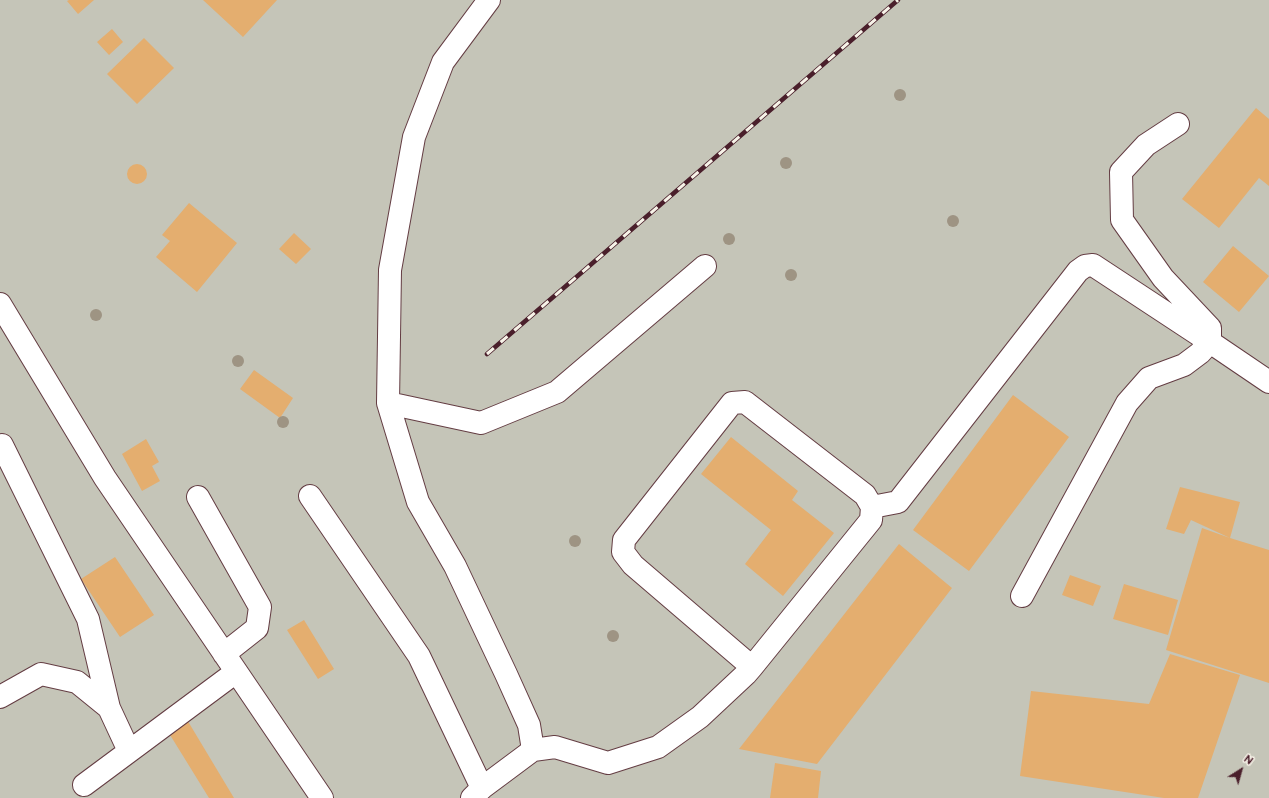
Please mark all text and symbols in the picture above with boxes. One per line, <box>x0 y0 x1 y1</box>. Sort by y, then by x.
north arrow <box>1221 750 1261 790</box>
text: N <box>1241 752 1256 768</box>

